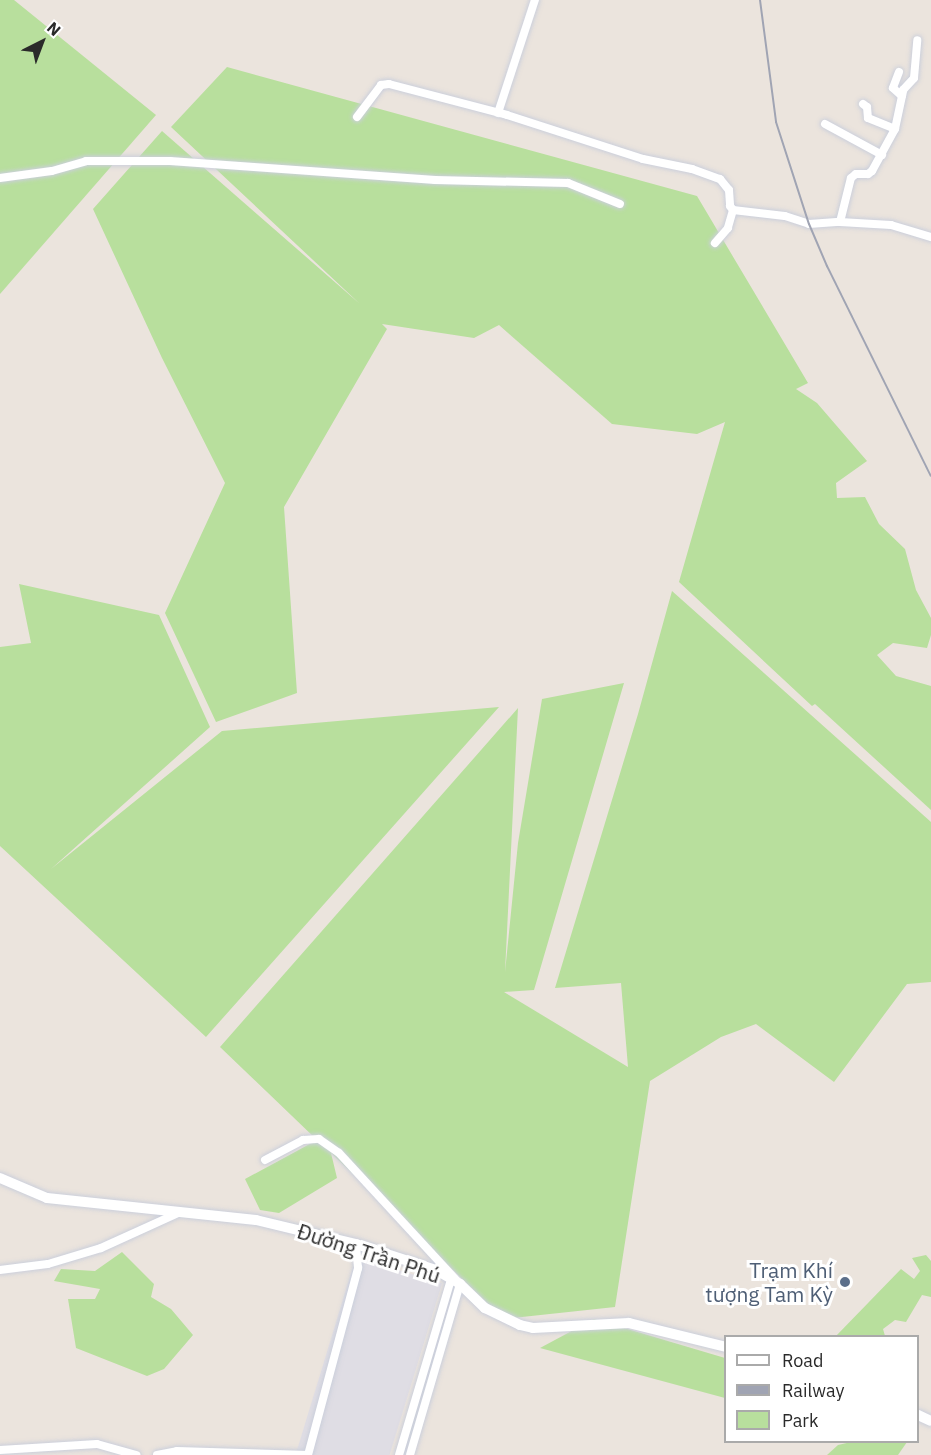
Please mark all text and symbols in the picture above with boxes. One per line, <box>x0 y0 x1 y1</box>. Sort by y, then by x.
north arrow <box>12 12 72 72</box>
text: N <box>43 17 65 40</box>
street label: Đường Trần Phú <box>294 1218 444 1288</box>
place label: Trạm Khí tượng Tam Kỳ <box>705 1257 833 1307</box>
marker: Trạm Khí tượng Tam Kỳ <box>838 1275 852 1289</box>
legend <box>724 1335 919 1443</box>
text: Road <box>782 1349 823 1372</box>
text: Railway <box>782 1379 844 1402</box>
text: Park <box>782 1409 818 1432</box>

